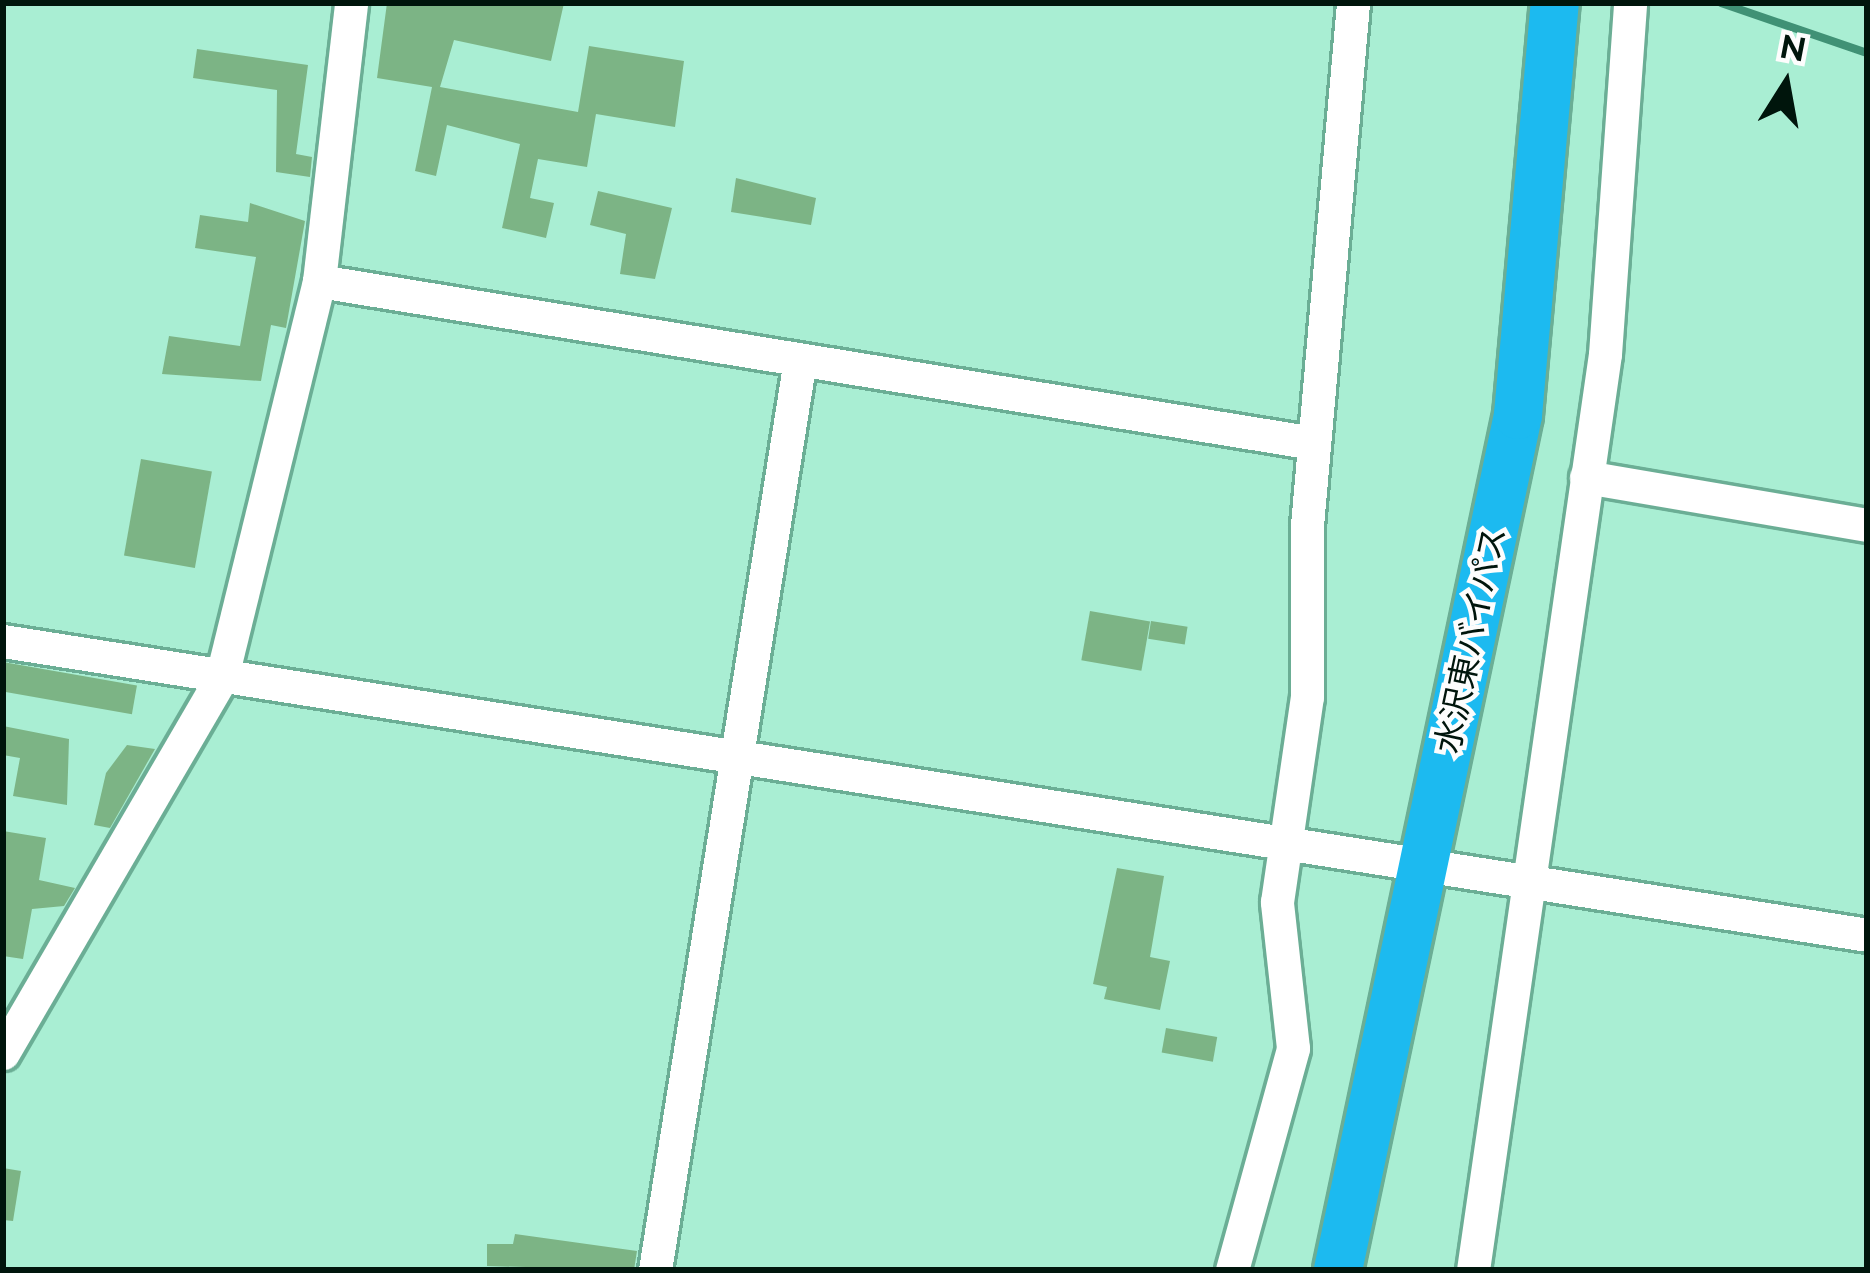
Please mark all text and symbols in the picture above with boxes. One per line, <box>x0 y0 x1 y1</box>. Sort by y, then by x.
north arrow <box>1726 24 1846 144</box>
text: N <box>1777 27 1809 70</box>
street label: 水沢東バイパス <box>1428 523 1514 757</box>

